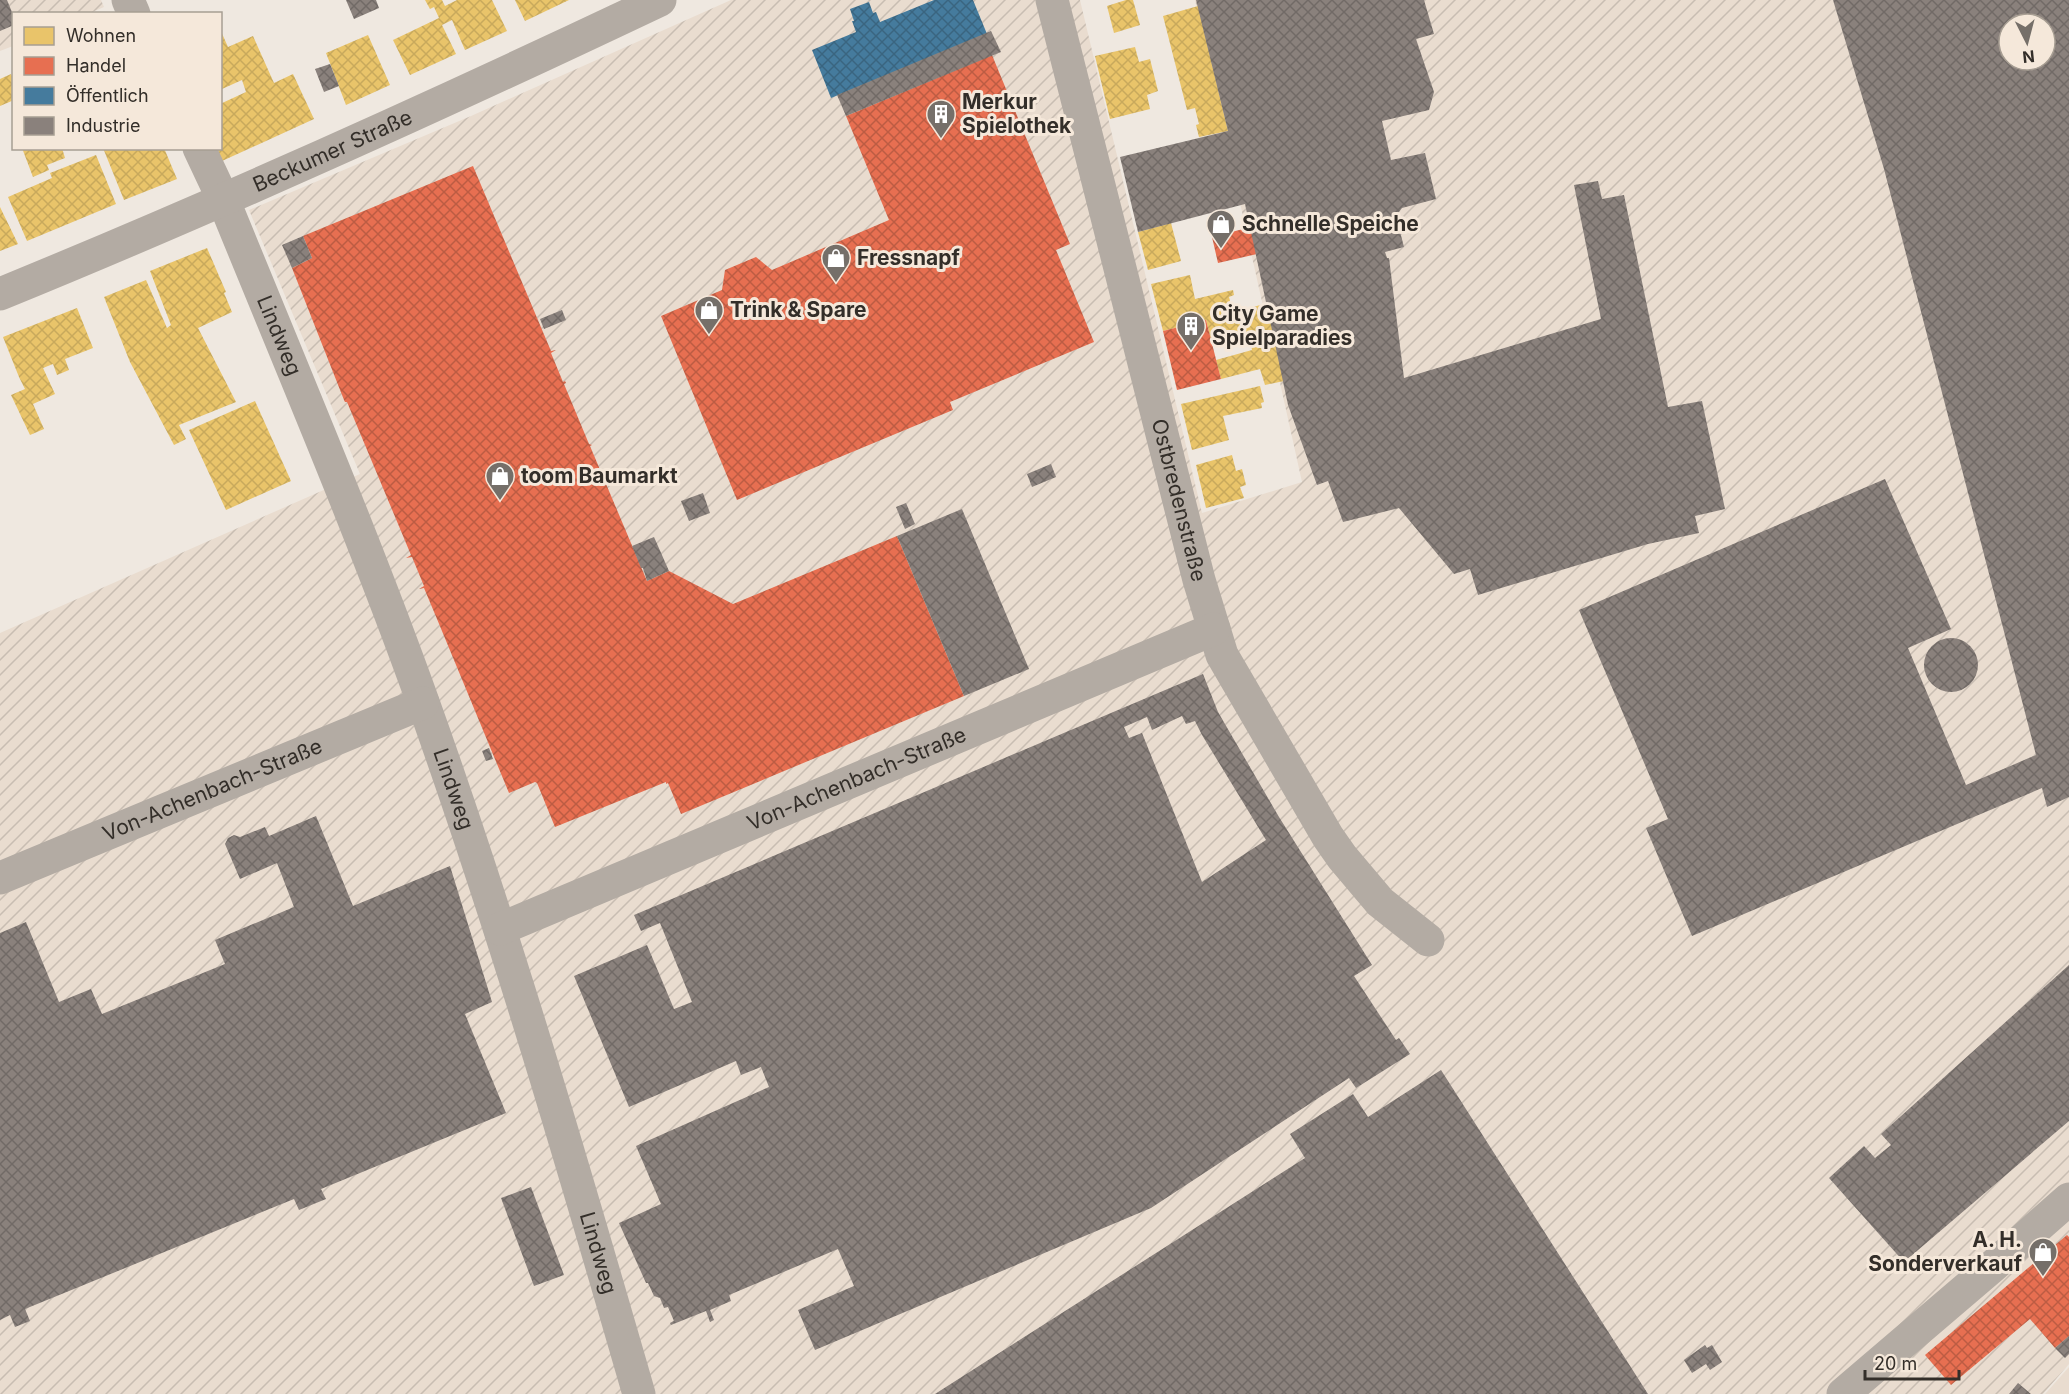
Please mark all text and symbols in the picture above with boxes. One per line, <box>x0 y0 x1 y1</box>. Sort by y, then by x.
legend <box>12 12 222 150</box>
north arrow <box>1997 12 2057 72</box>
text: Wohnen <box>66 25 136 46</box>
text: N <box>2021 46 2036 68</box>
text: Handel <box>66 55 126 76</box>
text: Öffentlich <box>66 84 149 106</box>
place label: Merkur Spielothek <box>962 89 1072 138</box>
building icon: Merkur Spielothek <box>925 98 957 140</box>
street label: Beckumer Straße <box>249 104 416 197</box>
text: Industrie <box>66 115 140 136</box>
shop icon: Schnelle Speiche <box>1205 208 1237 250</box>
place label: Schnelle Speiche <box>1242 211 1419 236</box>
shop icon: Fressnapf <box>820 242 852 284</box>
place label: Fressnapf <box>857 245 960 270</box>
street label: Lindweg <box>252 292 307 379</box>
shop icon: Trink & Spare <box>693 294 725 336</box>
place label: Trink & Spare <box>730 297 866 322</box>
place label: City Game Spielparadies <box>1212 301 1352 350</box>
building icon: City Game Spielparadies <box>1175 310 1207 352</box>
street label: Ostbredenstraße <box>1147 416 1212 584</box>
shop icon: toom Baumarkt <box>484 460 516 502</box>
place label: toom Baumarkt <box>521 463 678 488</box>
street label: Von-Achenbach-Straße <box>743 722 970 836</box>
street label: Von-Achenbach-Straße <box>99 733 326 846</box>
street label: Lindweg <box>428 745 479 833</box>
street label: Lindweg <box>575 1209 622 1297</box>
place label: A. H. Sonderverkauf <box>1868 1227 2023 1276</box>
shop icon: A. H. Sonderverkauf <box>2027 1236 2059 1278</box>
scale bar <box>1865 1343 1960 1381</box>
text: 20 m <box>1874 1353 1917 1374</box>

